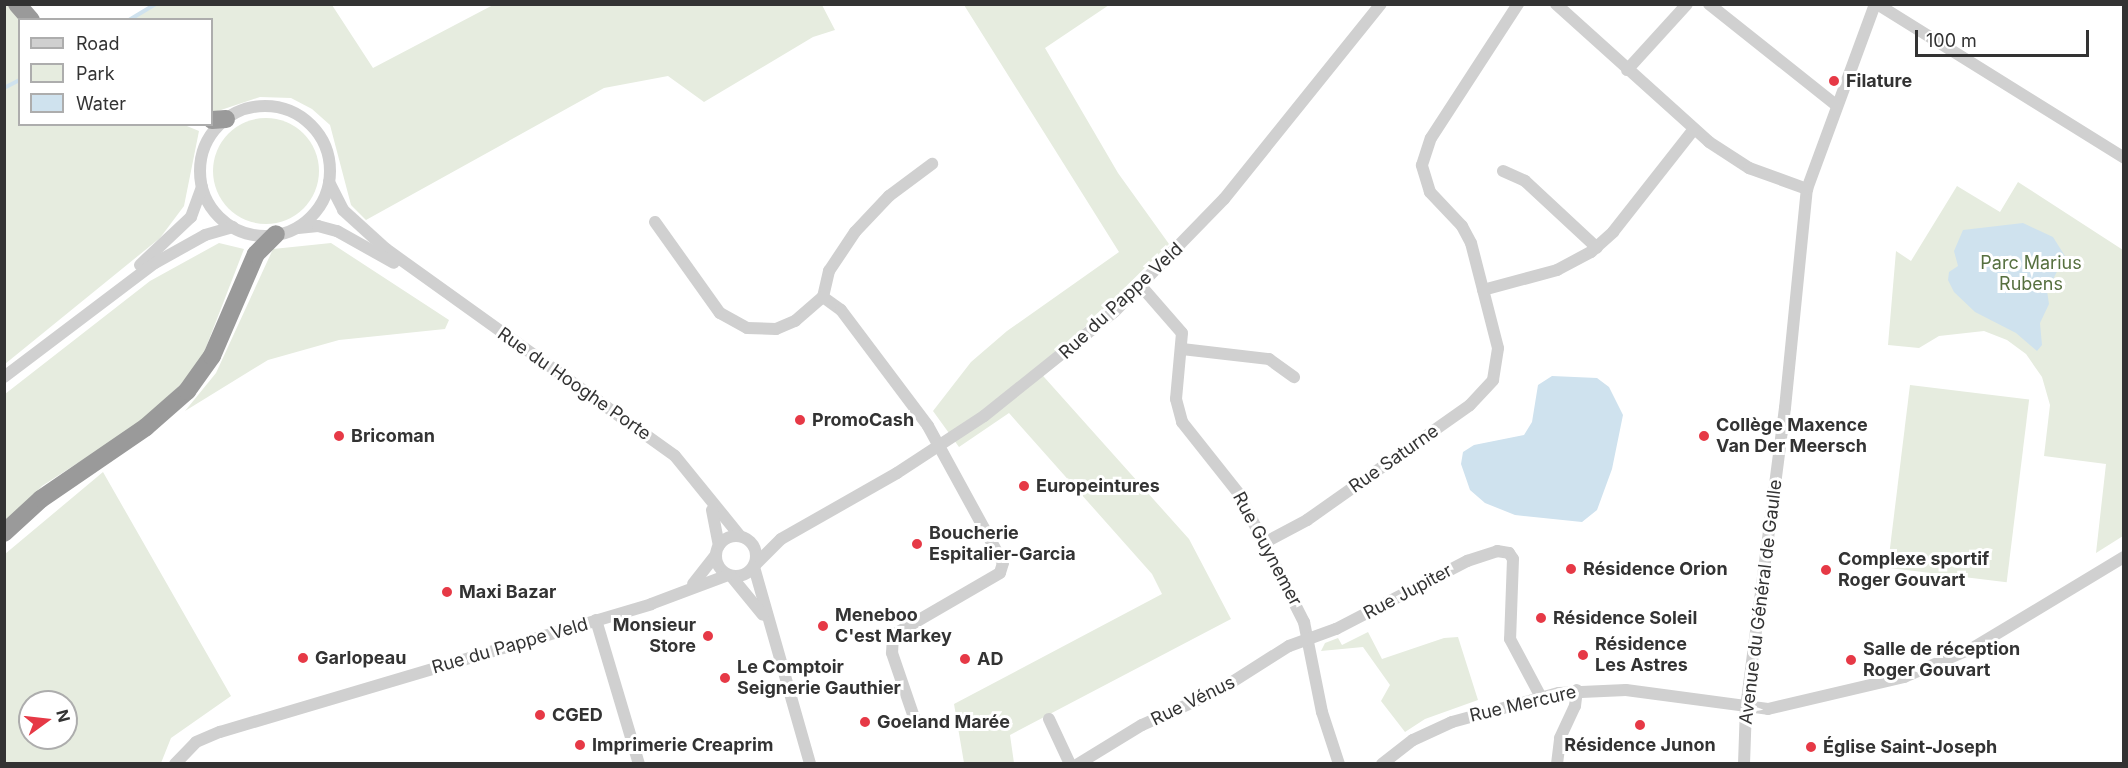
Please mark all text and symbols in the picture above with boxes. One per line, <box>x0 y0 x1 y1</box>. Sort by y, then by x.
legend <box>18 18 213 126</box>
scale bar <box>1918 18 2092 56</box>
text: 100 m <box>1926 30 1977 51</box>
text: Road <box>76 33 119 54</box>
text: Park <box>76 63 115 84</box>
place label: Filature <box>1846 70 1912 92</box>
marker: Filature <box>1827 74 1841 88</box>
text: Water <box>76 93 126 114</box>
street label: Rue du Pappe Veld <box>1055 238 1187 364</box>
park label: Parc Marius Rubens <box>1980 253 2082 296</box>
street label: Rue du Hooghe Porte <box>493 323 655 445</box>
place label: PromoCash <box>812 409 914 431</box>
marker: PromoCash <box>793 413 807 427</box>
place label: Collège Maxence Van Der Meersch <box>1716 415 1868 458</box>
street label: Rue Saturne <box>1345 420 1443 498</box>
place label: Bricoman <box>351 425 435 447</box>
marker: Bricoman <box>332 429 346 443</box>
marker: Collège Maxence Van Der Meersch <box>1697 429 1711 443</box>
place label: Europeintures <box>1036 475 1160 497</box>
street label: Avenue du Général de Gaulle <box>1735 478 1787 726</box>
marker: Europeintures <box>1017 479 1031 493</box>
street label: Rue Guynemer <box>1228 488 1306 610</box>
place label: Boucherie Espitalier-Garcia <box>929 523 1076 566</box>
marker: Boucherie Espitalier-Garcia <box>910 537 924 551</box>
place label: Complexe sportif Roger Gouvart <box>1838 549 1989 592</box>
place label: Résidence Orion <box>1583 558 1728 580</box>
street label: Rue Jupiter <box>1360 560 1456 624</box>
marker: Résidence Orion <box>1564 562 1578 576</box>
marker: Complexe sportif Roger Gouvart <box>1819 563 1833 577</box>
place label: Maxi Bazar <box>459 581 556 603</box>
marker: Maxi Bazar <box>440 585 454 599</box>
place label: Meneboo C'est Markey <box>835 605 952 648</box>
place label: Résidence Soleil <box>1553 607 1697 629</box>
marker: Résidence Soleil <box>1534 611 1548 625</box>
street label: Rue du Pappe Veld <box>430 613 590 679</box>
place label: Monsieur Store <box>613 615 696 658</box>
marker: Meneboo C'est Markey <box>816 619 830 633</box>
marker: Monsieur Store <box>701 629 715 643</box>
place label: Résidence Les Astres <box>1595 634 1688 676</box>
place label: Salle de réception Roger Gouvart <box>1863 639 2020 682</box>
place label: Garlopeau <box>315 647 406 669</box>
place label: AD <box>977 648 1003 670</box>
marker: Résidence Les Astres <box>1576 648 1590 662</box>
marker: Garlopeau <box>296 651 310 665</box>
marker: AD <box>958 652 972 666</box>
marker: Salle de réception Roger Gouvart <box>1844 653 1858 667</box>
place label: Le Comptoir Seignerie Gauthier <box>737 657 901 700</box>
marker: Le Comptoir Seignerie Gauthier <box>718 671 732 685</box>
street label: Rue Vénus <box>1148 671 1238 731</box>
street label: Rue Mercure <box>1468 681 1578 727</box>
north arrow <box>18 690 78 750</box>
place label: CGED <box>552 704 603 726</box>
text: N <box>52 707 75 724</box>
marker: CGED <box>533 708 547 722</box>
place label: Goeland Marée <box>877 711 1010 733</box>
marker: Goeland Marée <box>858 715 872 729</box>
marker: Résidence Junon <box>1633 718 1647 732</box>
place label: Imprimerie Creaprim <box>592 734 773 756</box>
place label: Résidence Junon <box>1564 734 1716 756</box>
place label: Église Saint-Joseph <box>1823 736 1997 758</box>
marker: Imprimerie Creaprim <box>573 738 587 752</box>
marker: Église Saint-Joseph <box>1804 740 1818 754</box>

